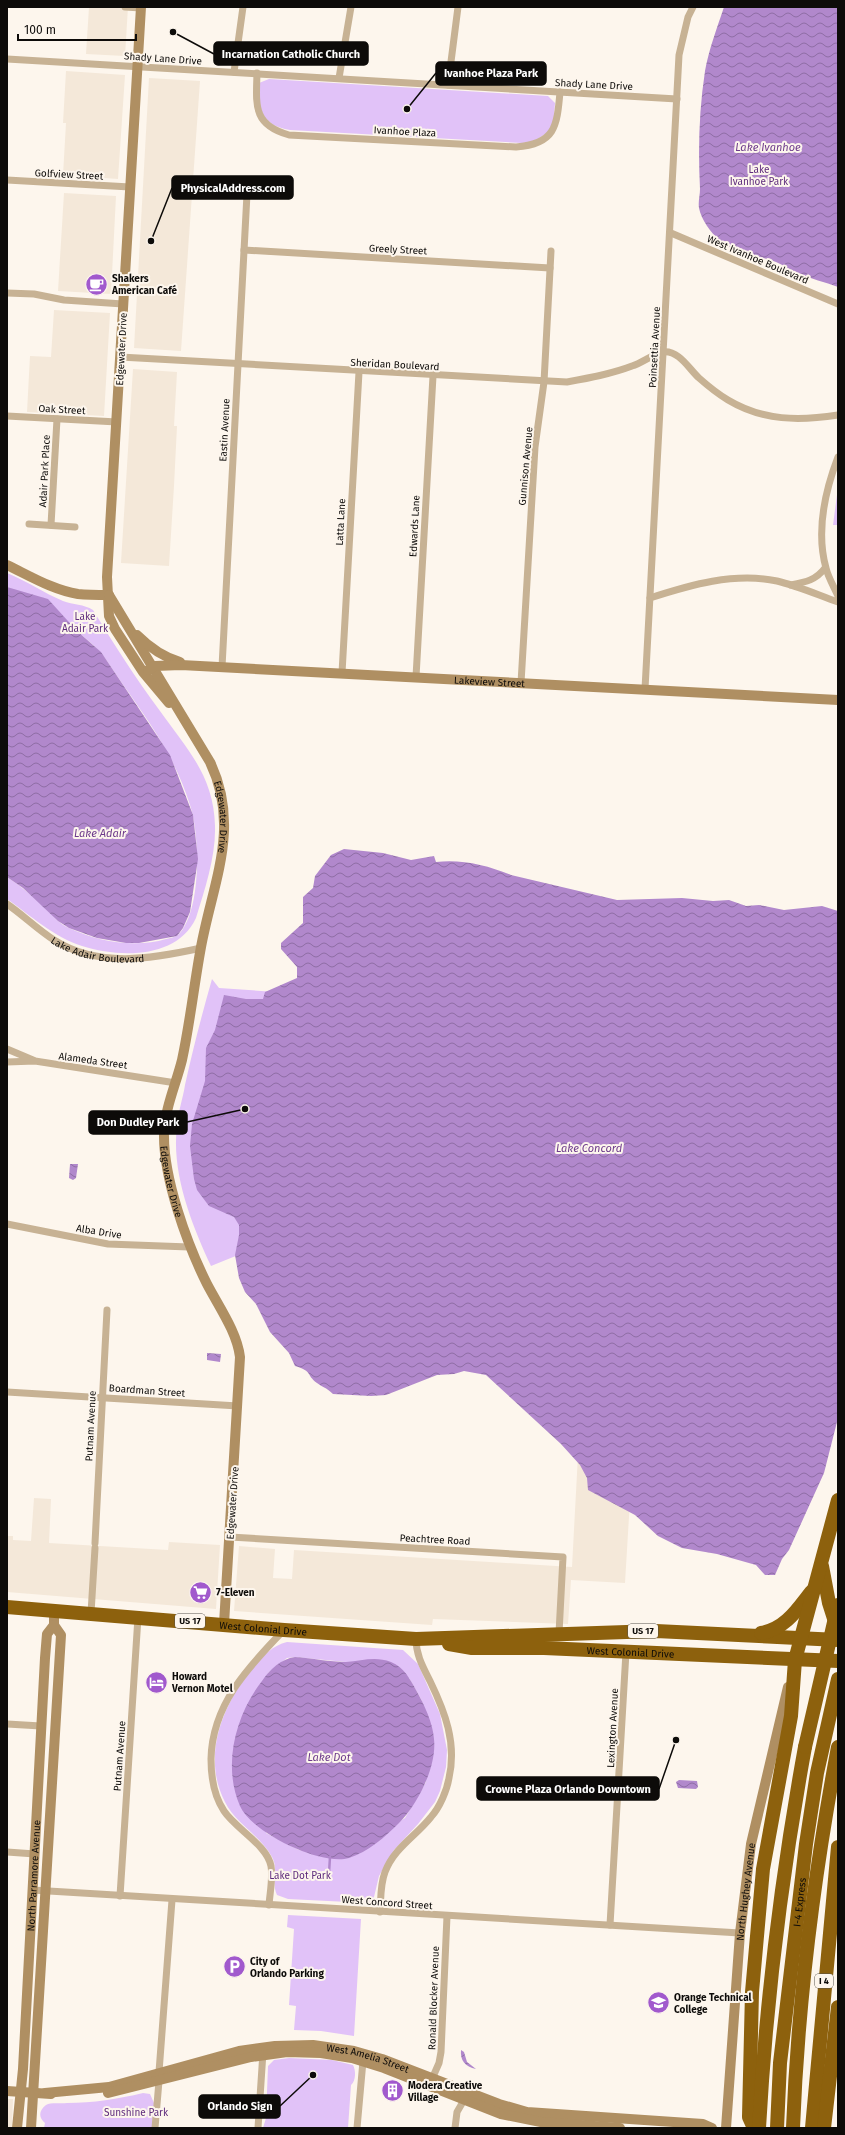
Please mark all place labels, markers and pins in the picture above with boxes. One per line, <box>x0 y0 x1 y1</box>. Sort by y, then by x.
callout: Incarnation Catholic Church <box>214 42 368 65</box>
callout: Ivanhoe Plaza Park <box>436 62 546 85</box>
callout: PhysicalAddress.com <box>172 176 293 199</box>
cafe icon: Shakers American Café <box>84 271 110 297</box>
place label: Shakers American Café <box>111 273 178 297</box>
callout: Don Dudley Park <box>89 1111 187 1134</box>
supermarket icon: 7-Eleven <box>188 1579 214 1605</box>
place label: 7-Eleven <box>216 1587 255 1599</box>
hotel icon: Howard Vernon Motel <box>143 1669 169 1695</box>
place label: Howard Vernon Motel <box>171 1671 233 1695</box>
callout: Crowne Plaza Orlando Downtown <box>477 1777 659 1800</box>
parking icon: City of Orlando Parking <box>221 1954 247 1980</box>
place label: City of Orlando Parking <box>250 1956 324 1980</box>
school or university icon: Orange Technical College <box>646 1990 672 2016</box>
place label: Orange Technical College <box>674 1992 752 2016</box>
building icon: Modera Creative Village <box>380 2078 406 2104</box>
place label: Modera Creative Village <box>407 2080 483 2104</box>
callout: Orlando Sign <box>199 2095 280 2118</box>

